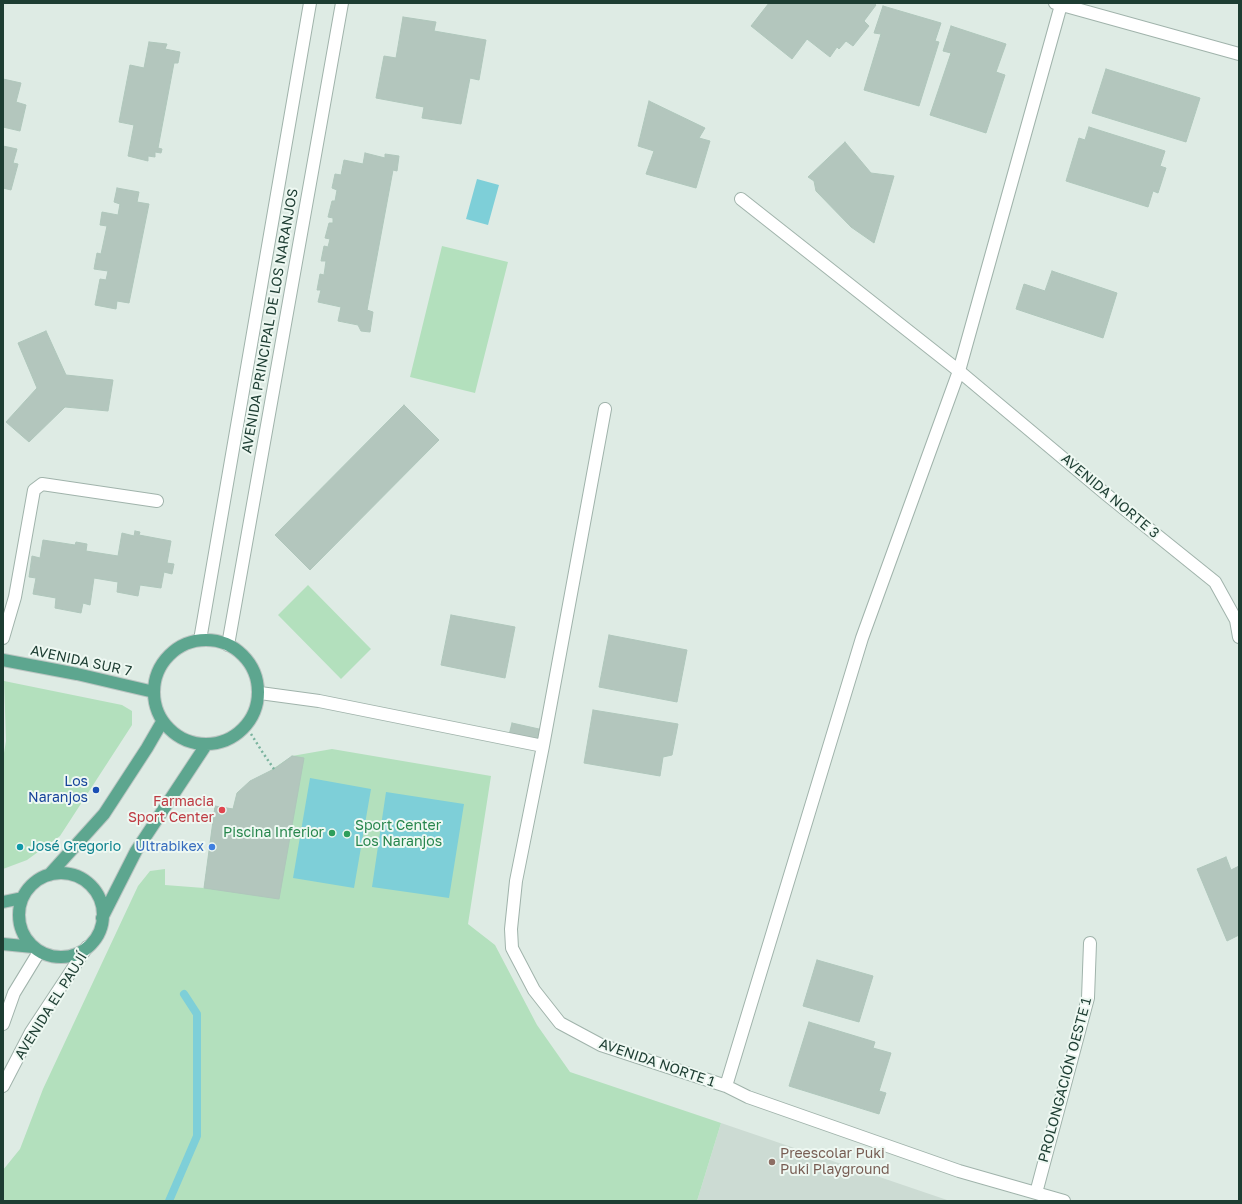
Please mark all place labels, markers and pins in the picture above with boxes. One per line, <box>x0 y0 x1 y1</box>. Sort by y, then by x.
place label: Los Naranjos <box>28 774 88 806</box>
marker: Los Naranjos <box>91 785 101 795</box>
place label: Farmacia Sport Center <box>128 794 214 826</box>
marker: Farmacia Sport Center <box>217 805 227 815</box>
place label: Sport Center Los Naranjos <box>355 818 442 850</box>
place label: Piscina Inferior <box>223 825 324 841</box>
marker: Piscina Inferior <box>327 828 337 838</box>
marker: Sport Center Los Naranjos <box>342 829 352 839</box>
place label: José Gregorio <box>28 839 121 855</box>
place label: Ultrabikex <box>135 839 204 855</box>
marker: José Gregorio <box>15 842 25 852</box>
marker: Ultrabikex <box>207 842 217 852</box>
place label: Preescolar Puki Puki Playground <box>780 1146 890 1178</box>
marker: Preescolar Puki Puki Playground <box>767 1157 777 1167</box>

